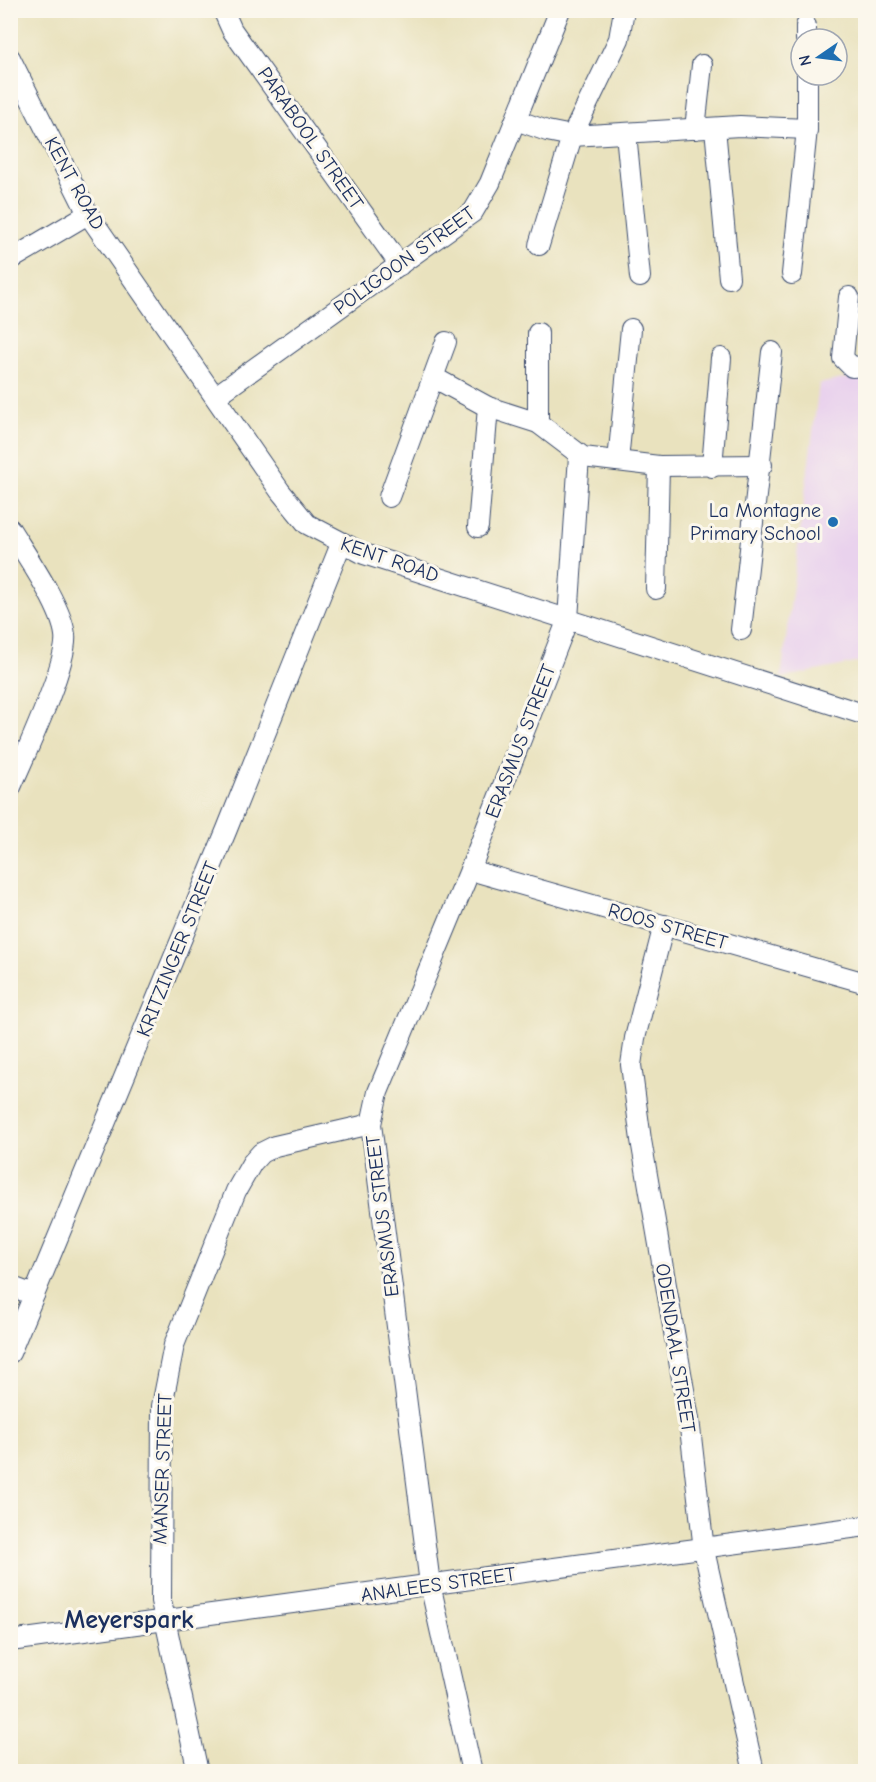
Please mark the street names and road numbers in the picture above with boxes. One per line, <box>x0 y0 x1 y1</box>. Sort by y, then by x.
street label: PARABOOL STREET <box>253 63 369 214</box>
street label: KENT ROAD <box>40 133 109 234</box>
street label: POLIGOON STREET <box>329 201 480 319</box>
street label: KENT ROAD <box>338 532 442 587</box>
street label: ERASMUS STREET <box>481 661 561 821</box>
street label: KRITZINGER STREET <box>132 858 223 1040</box>
street label: ROOS STREET <box>605 898 731 955</box>
street label: ERASMUS STREET <box>361 1133 404 1298</box>
street label: ODENDAAL STREET <box>651 1262 700 1435</box>
street label: MANSER STREET <box>148 1393 177 1545</box>
street label: ANALEES STREET <box>359 1562 518 1607</box>

